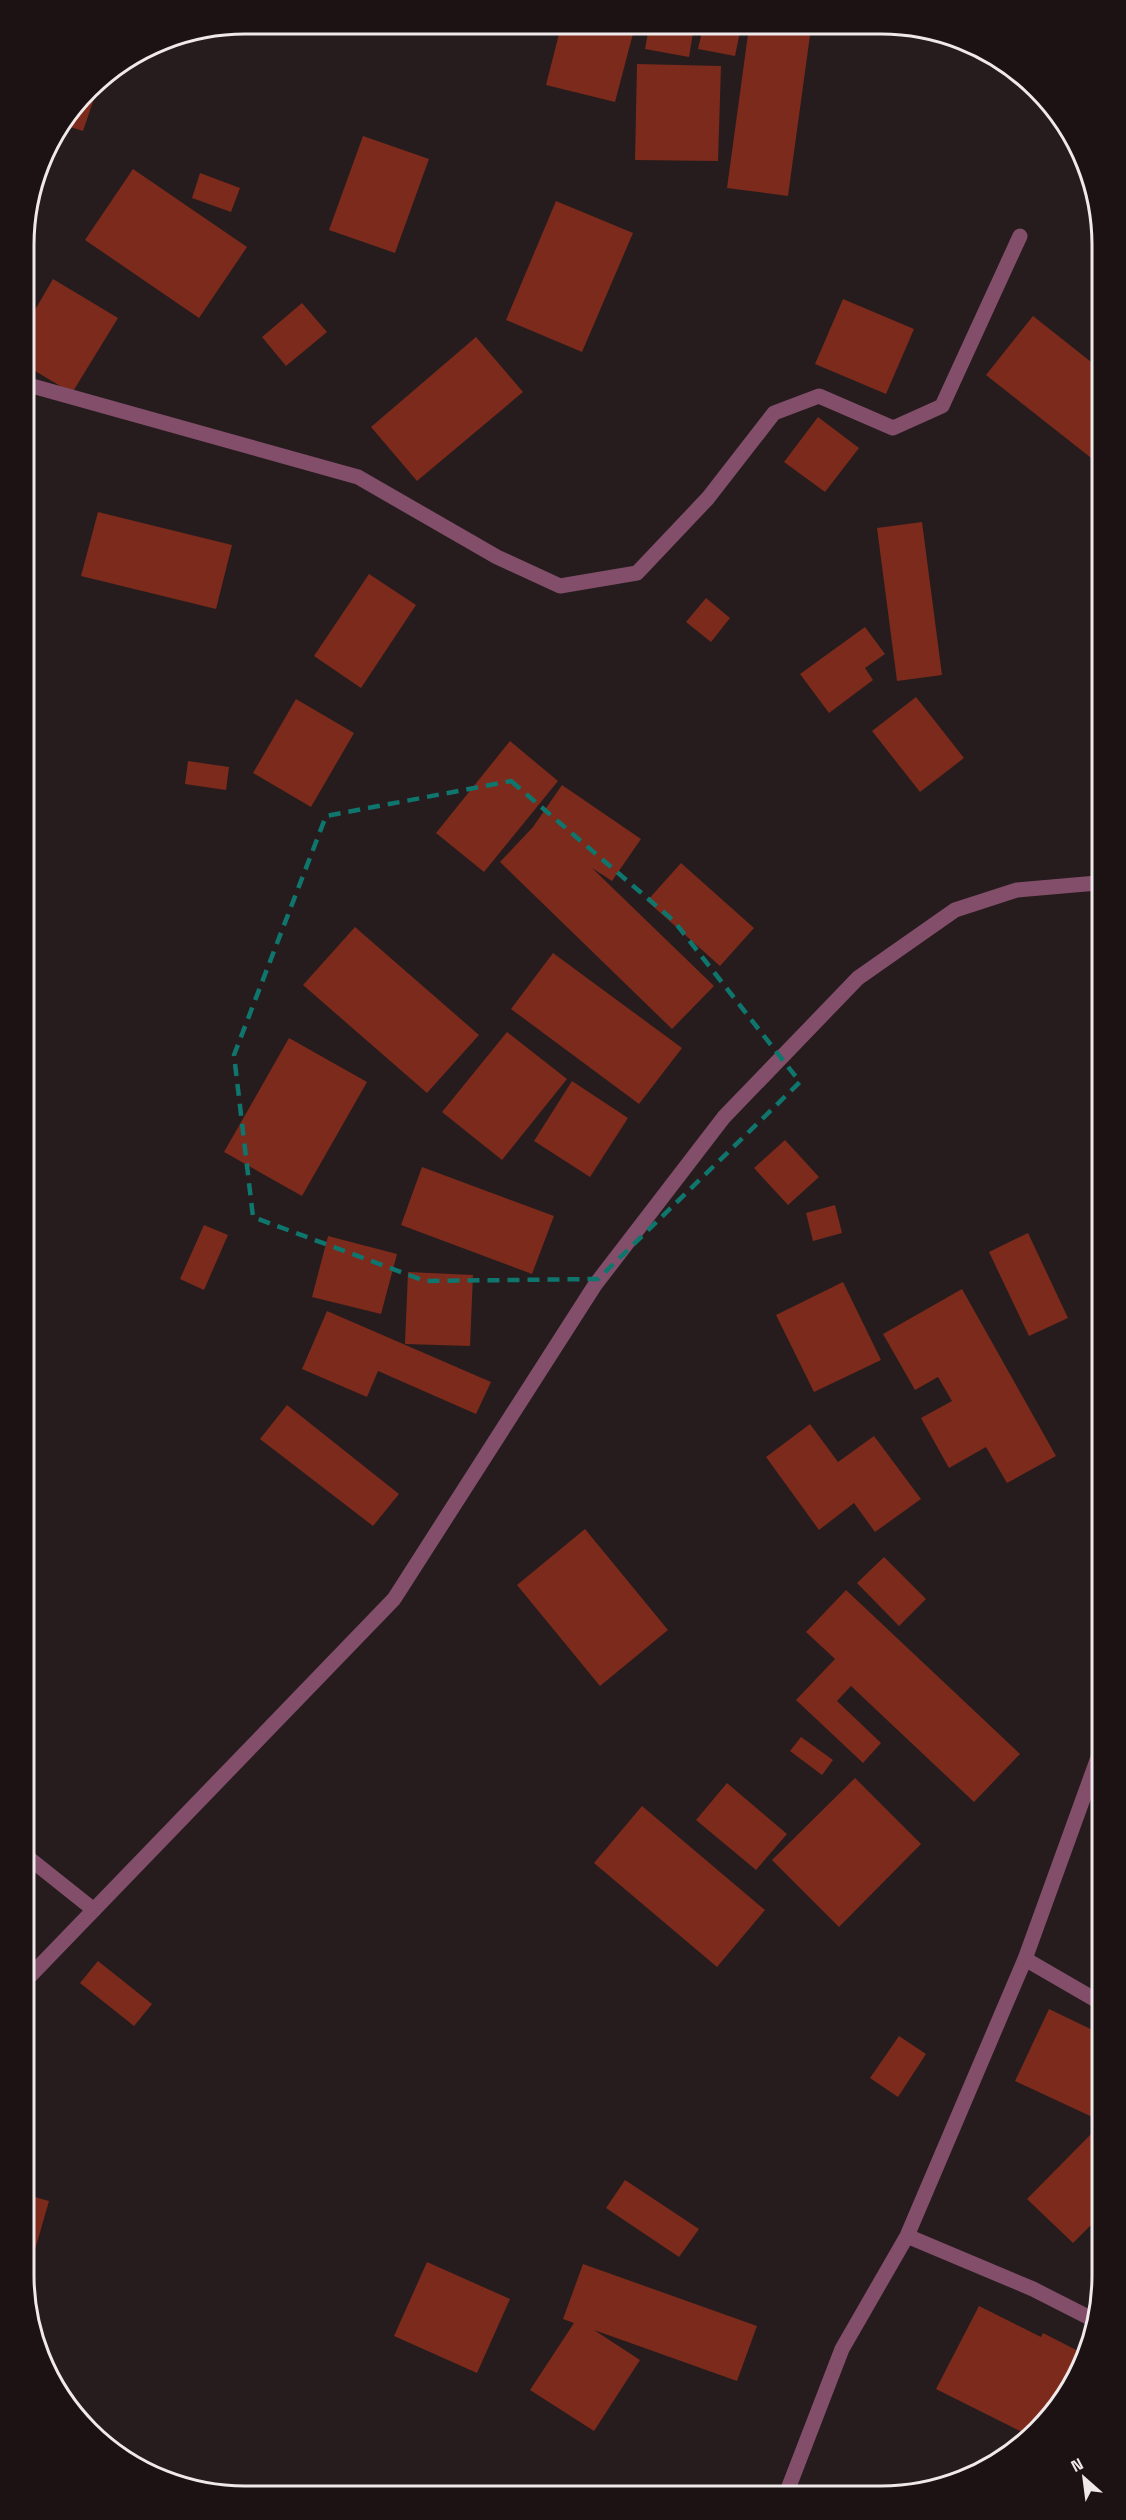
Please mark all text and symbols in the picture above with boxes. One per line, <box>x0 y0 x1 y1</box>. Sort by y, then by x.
north arrow <box>1054 2448 1114 2508</box>
text: N <box>1068 2453 1087 2477</box>

